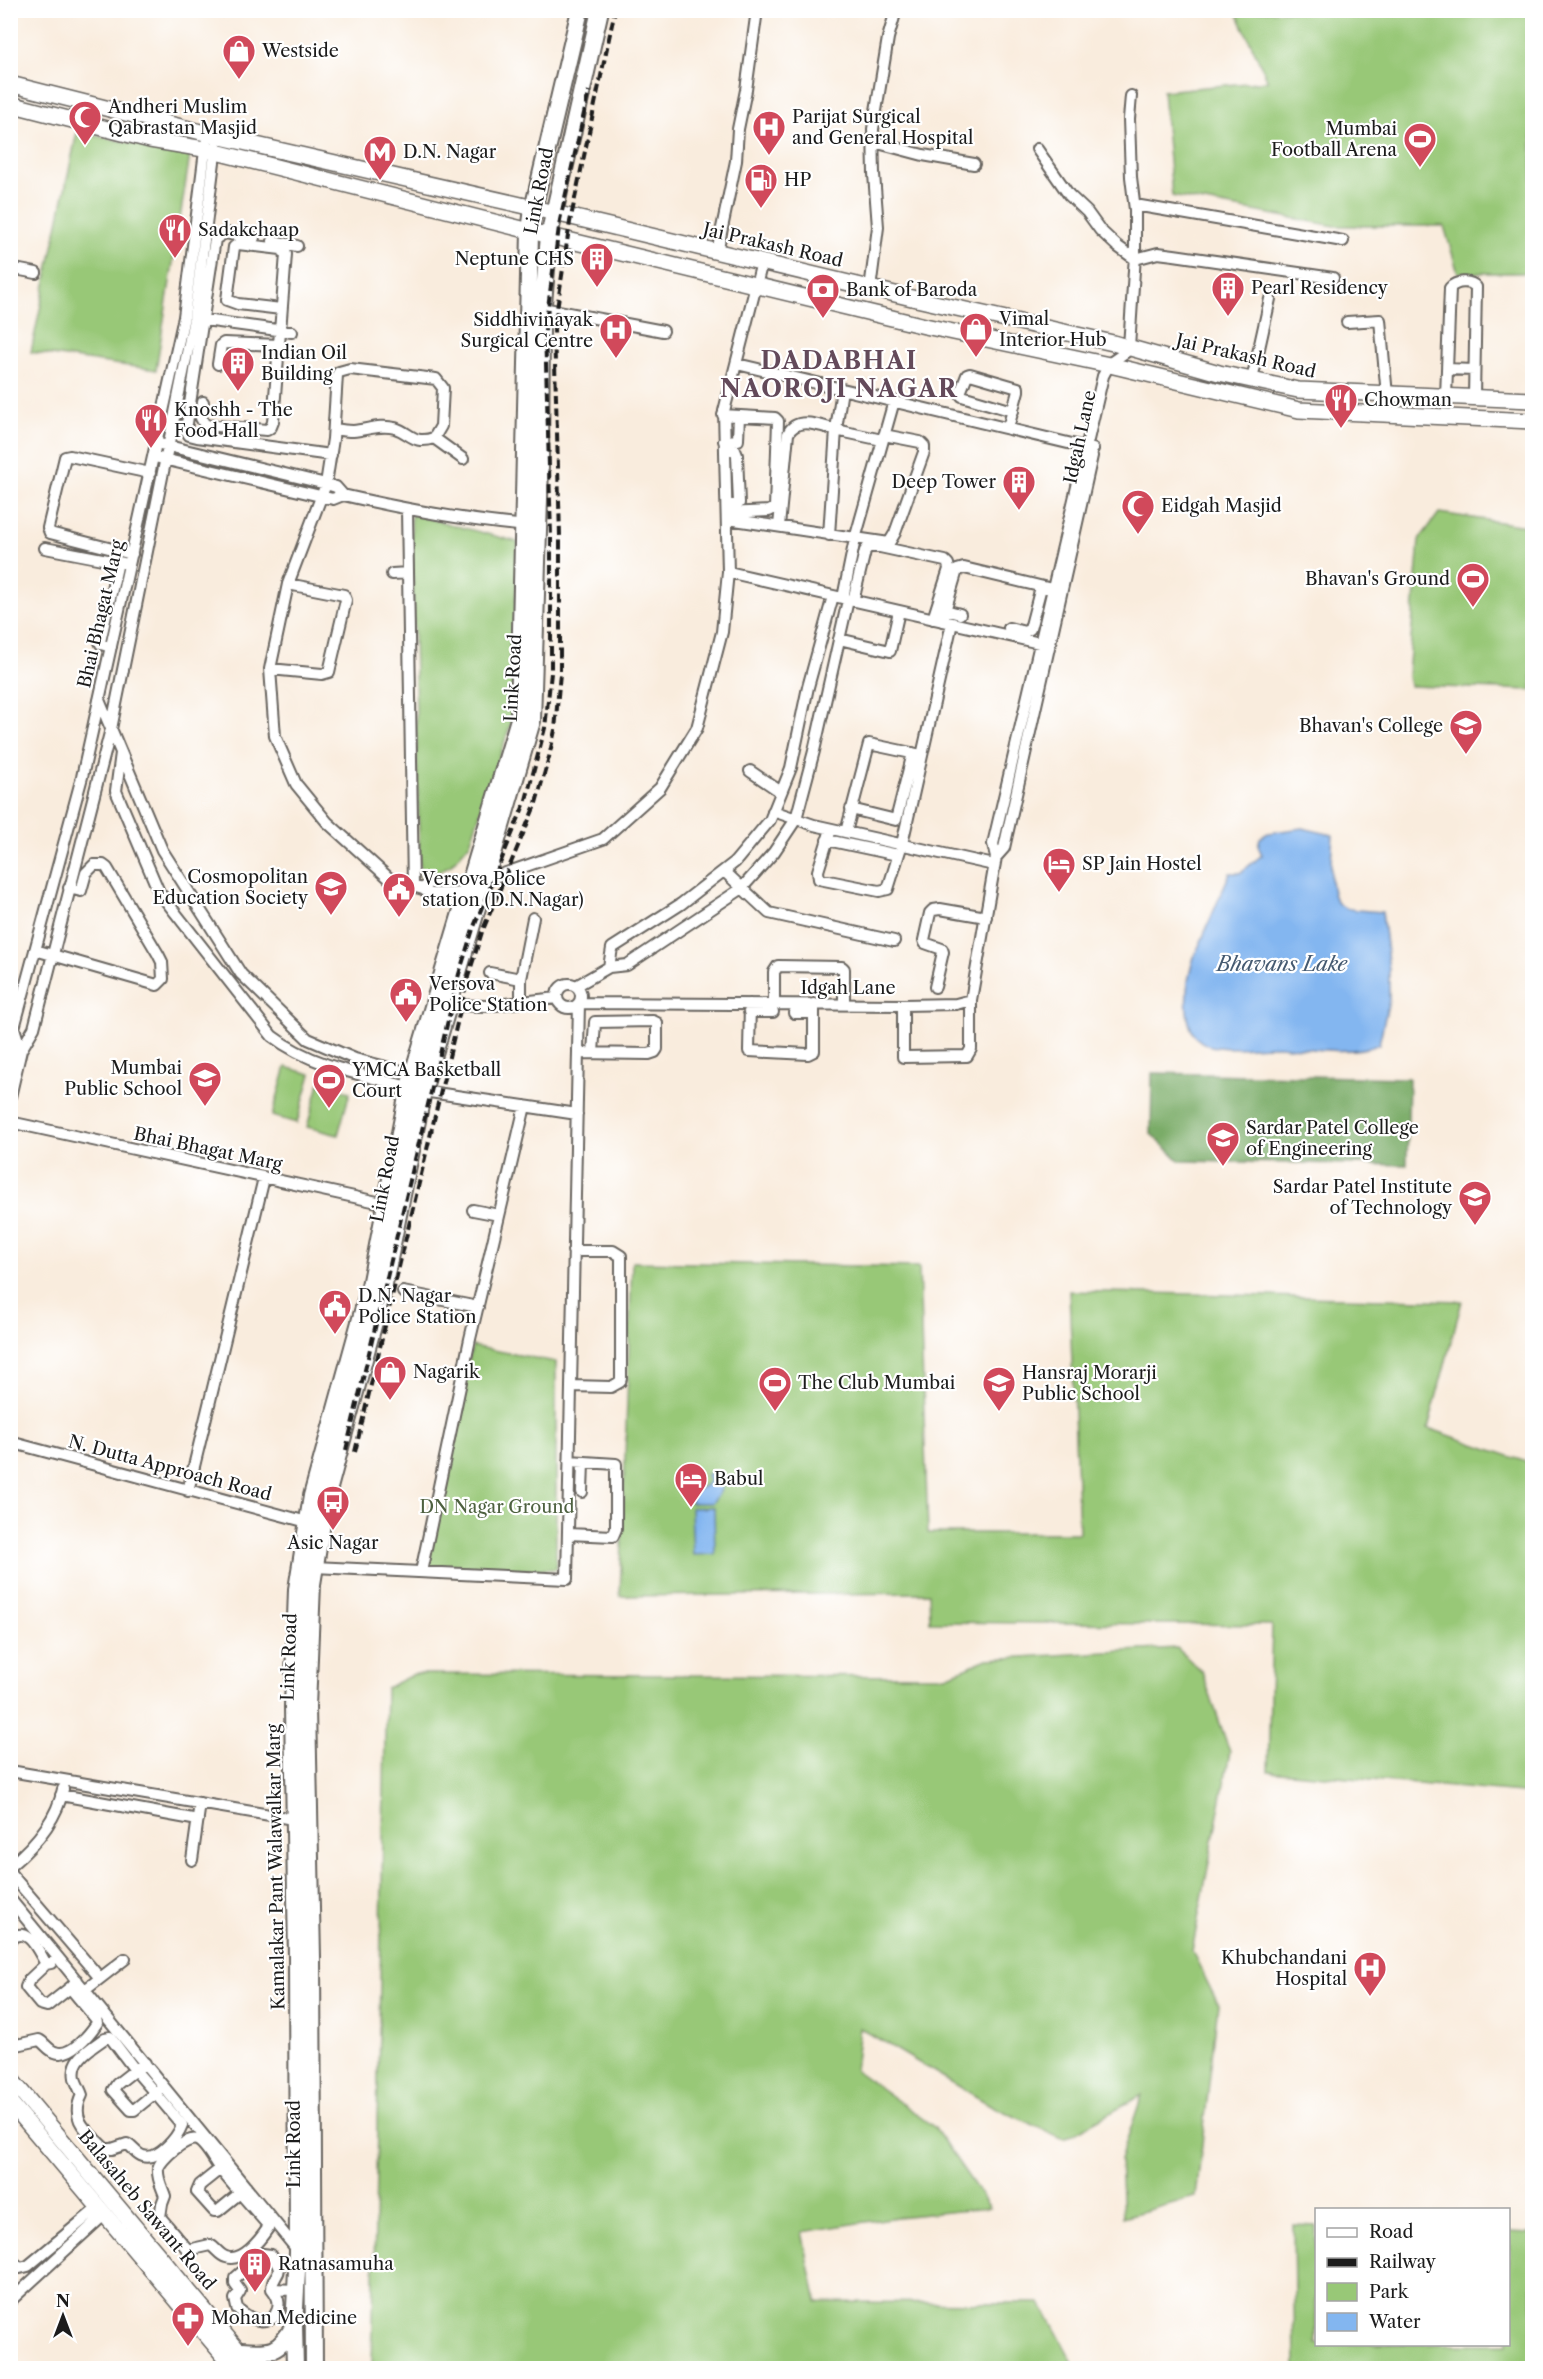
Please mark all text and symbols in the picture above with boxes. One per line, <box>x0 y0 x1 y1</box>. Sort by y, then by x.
shop icon: Westside <box>221 33 257 80</box>
place label: Westside <box>261 40 339 62</box>
place label: Andheri Muslim Qabrastan Masjid <box>107 96 257 139</box>
mosque icon: Andheri Muslim Qabrastan Masjid <box>67 99 103 146</box>
place label: Parijat Surgical and General Hospital <box>792 106 973 149</box>
hospital icon: Parijat Surgical and General Hospital <box>751 109 787 156</box>
place label: Mumbai Football Arena <box>1271 118 1398 161</box>
sports icon: Mumbai Football Arena <box>1402 121 1438 168</box>
metro station icon: D.N. Nagar <box>362 134 398 181</box>
place label: D.N. Nagar <box>403 141 497 163</box>
street label: Link Road <box>520 146 558 236</box>
fuel station icon: HP <box>743 162 779 209</box>
place label: HP <box>784 169 811 191</box>
restaurant icon: Sadakchaap <box>157 212 193 259</box>
street label: Jai Prakash Road <box>698 218 845 272</box>
place label: Sadakchaap <box>198 219 299 241</box>
building icon: Neptune CHS <box>579 241 615 288</box>
place label: Neptune CHS <box>455 248 574 270</box>
building icon: Pearl Residency <box>1210 270 1246 317</box>
bank icon: Bank of Baroda <box>805 272 841 319</box>
place label: Pearl Residency <box>1251 277 1389 299</box>
place label: Bank of Baroda <box>846 279 978 301</box>
place label: Vimal Interior Hub <box>998 308 1107 351</box>
place label: Siddhivinayak Surgical Centre <box>461 309 595 352</box>
shop icon: Vimal Interior Hub <box>958 311 994 358</box>
hospital icon: Siddhivinayak Surgical Centre <box>598 312 634 359</box>
street label: Jai Prakash Road <box>1171 329 1318 383</box>
place label: Indian Oil Building <box>261 342 347 385</box>
building icon: Indian Oil Building <box>220 345 256 392</box>
district label: DADABHAI NAOROJI NAGAR <box>720 346 958 403</box>
restaurant icon: Chowman <box>1323 382 1359 429</box>
street label: Idgah Lane <box>1059 388 1101 486</box>
place label: Chowman <box>1364 389 1452 411</box>
place label: Knoshh - The Food Hall <box>174 399 293 442</box>
restaurant icon: Knoshh - The Food Hall <box>133 402 169 449</box>
building icon: Deep Tower <box>1001 464 1037 511</box>
place label: Deep Tower <box>891 471 996 493</box>
mosque icon: Eidgah Masjid <box>1120 488 1156 535</box>
place label: Eidgah Masjid <box>1161 495 1282 517</box>
street label: Bhai Bhagat Marg <box>73 537 129 690</box>
sports icon: Bhavan's Ground <box>1455 561 1491 608</box>
place label: Bhavan's Ground <box>1305 568 1450 590</box>
street label: Link Road <box>500 634 526 722</box>
school or university icon: Bhavan's College <box>1448 708 1484 755</box>
place label: Bhavan's College <box>1299 715 1443 737</box>
hotel icon: SP Jain Hostel <box>1041 846 1077 893</box>
place label: SP Jain Hostel <box>1082 853 1202 875</box>
place label: Cosmopolitan Education Society <box>152 866 309 909</box>
place label: Versova Police station (D.N.Nagar) <box>421 868 584 911</box>
school or university icon: Cosmopolitan Education Society <box>313 869 349 916</box>
public building icon: Versova Police station (D.N.Nagar) <box>381 871 417 918</box>
water label: Bhavans Lake <box>1215 952 1349 976</box>
place label: Versova Police Station <box>428 973 547 1016</box>
public building icon: Versova Police Station <box>388 976 424 1023</box>
street label: Idgah Lane <box>801 977 895 999</box>
place label: Mumbai Public School <box>64 1057 183 1100</box>
place label: YMCA Basketball Court <box>351 1059 501 1102</box>
school or university icon: Mumbai Public School <box>187 1060 223 1107</box>
sports icon: YMCA Basketball Court <box>311 1062 347 1109</box>
place label: Sardar Patel College of Engineering <box>1246 1117 1419 1160</box>
school or university icon: Sardar Patel College of Engineering <box>1205 1120 1241 1167</box>
street label: Bhai Bhagat Marg <box>132 1123 285 1176</box>
street label: Link Road <box>366 1134 404 1224</box>
place label: Sardar Patel Institute of Technology <box>1273 1176 1453 1219</box>
school or university icon: Sardar Patel Institute of Technology <box>1457 1179 1493 1226</box>
place label: D.N. Nagar Police Station <box>358 1285 476 1328</box>
public building icon: D.N. Nagar Police Station <box>317 1288 353 1335</box>
shop icon: Nagarik <box>372 1354 408 1401</box>
place label: Nagarik <box>413 1361 481 1383</box>
place label: Hansraj Morarji Public School <box>1022 1362 1157 1405</box>
sports icon: The Club Mumbai <box>757 1365 793 1412</box>
school or university icon: Hansraj Morarji Public School <box>981 1365 1017 1412</box>
place label: The Club Mumbai <box>798 1372 956 1394</box>
street label: N. Dutta Approach Road <box>66 1430 274 1506</box>
hotel icon: Babul <box>673 1461 709 1508</box>
place label: Babul <box>714 1468 763 1490</box>
bus stop icon: Asic Nagar <box>315 1484 351 1531</box>
park label: DN Nagar Ground <box>419 1496 575 1518</box>
place label: Asic Nagar <box>286 1532 379 1554</box>
street label: Link Road <box>276 1613 302 1701</box>
street label: Kamalakar Pant Walawalkar Marg <box>262 1723 289 2010</box>
place label: Khubchandani Hospital <box>1221 1947 1348 1990</box>
hospital icon: Khubchandani Hospital <box>1352 1950 1388 1997</box>
street label: Link Road <box>283 2100 305 2188</box>
street label: Balasaheb Sawant Road <box>74 2126 220 2294</box>
legend <box>1315 2208 1510 2346</box>
text: Road <box>1369 2221 1414 2243</box>
building icon: Ratnasamuha <box>237 2246 273 2293</box>
text: Railway <box>1369 2251 1437 2273</box>
place label: Ratnasamuha <box>278 2253 394 2275</box>
text: Park <box>1369 2281 1410 2303</box>
north arrow <box>33 2286 93 2346</box>
text: N <box>56 2291 70 2311</box>
pharmacy icon: Mohan Medicine <box>170 2300 206 2347</box>
place label: Mohan Medicine <box>211 2307 357 2329</box>
text: Water <box>1368 2311 1421 2333</box>

